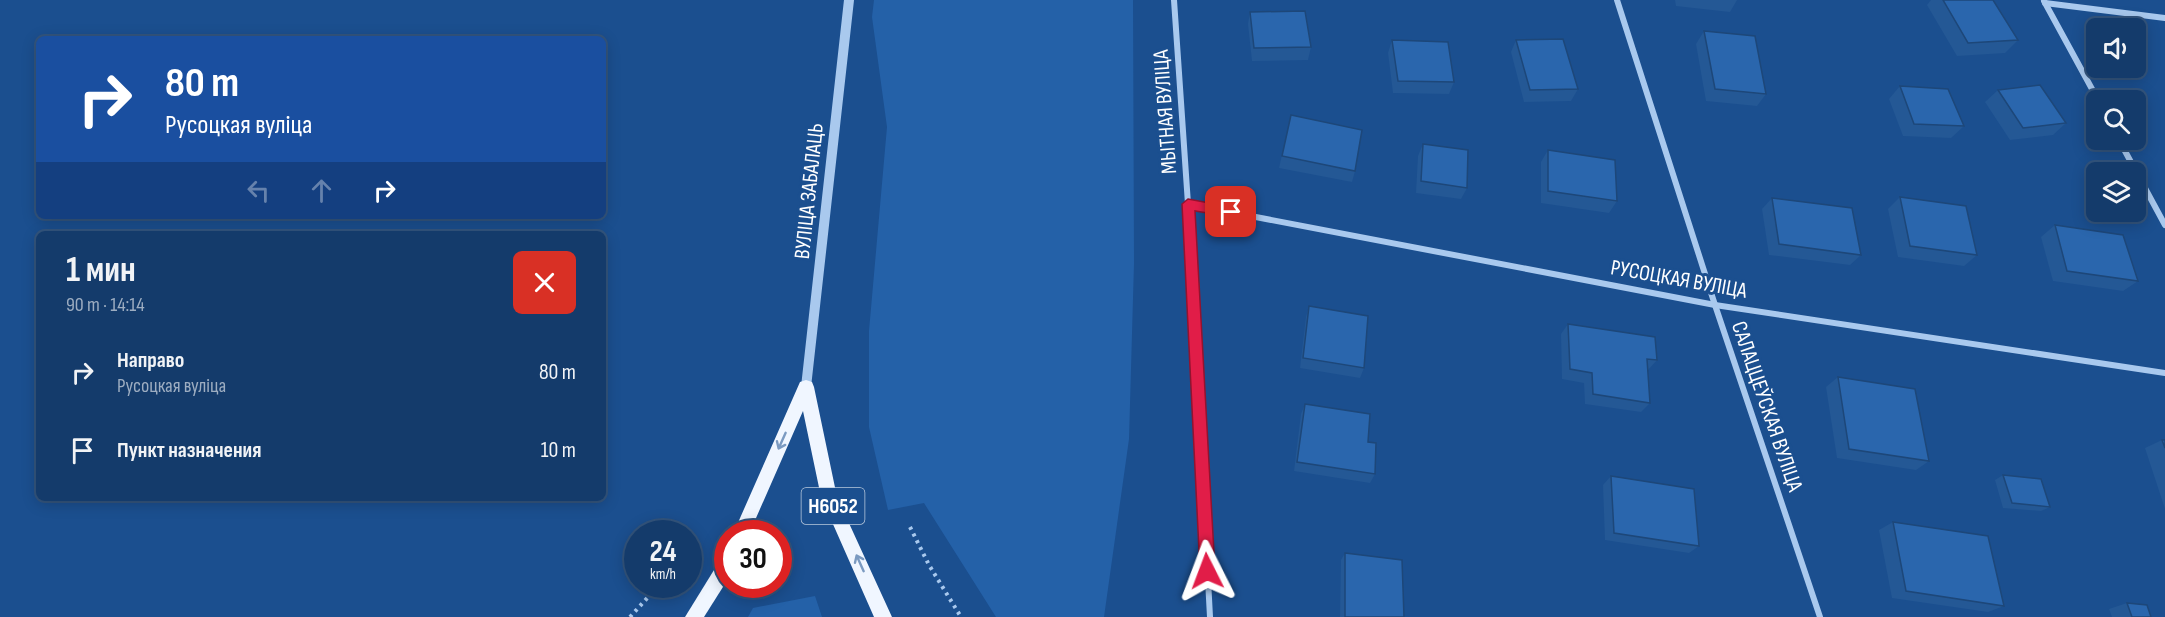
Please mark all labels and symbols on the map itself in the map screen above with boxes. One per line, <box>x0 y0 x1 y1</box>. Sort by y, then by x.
street label: МЫТНАЯ ВУЛІЦА <box>1148 48 1183 175</box>
street label: ВУЛІЦА ЗАБАЛАЦЬ <box>789 122 830 260</box>
pin <box>1205 186 1256 237</box>
street label: РУСОЦКАЯ ВУЛІЦА <box>1608 254 1750 305</box>
street label: САЛАЦЦЕЎСКАЯ ВУЛІЦА <box>1725 318 1809 496</box>
one-way arrow <box>776 431 788 449</box>
road number: Н6052 <box>802 488 864 524</box>
speed limit sign: 30 <box>714 520 792 598</box>
position arrow <box>1175 539 1239 603</box>
one-way arrow <box>853 555 865 573</box>

